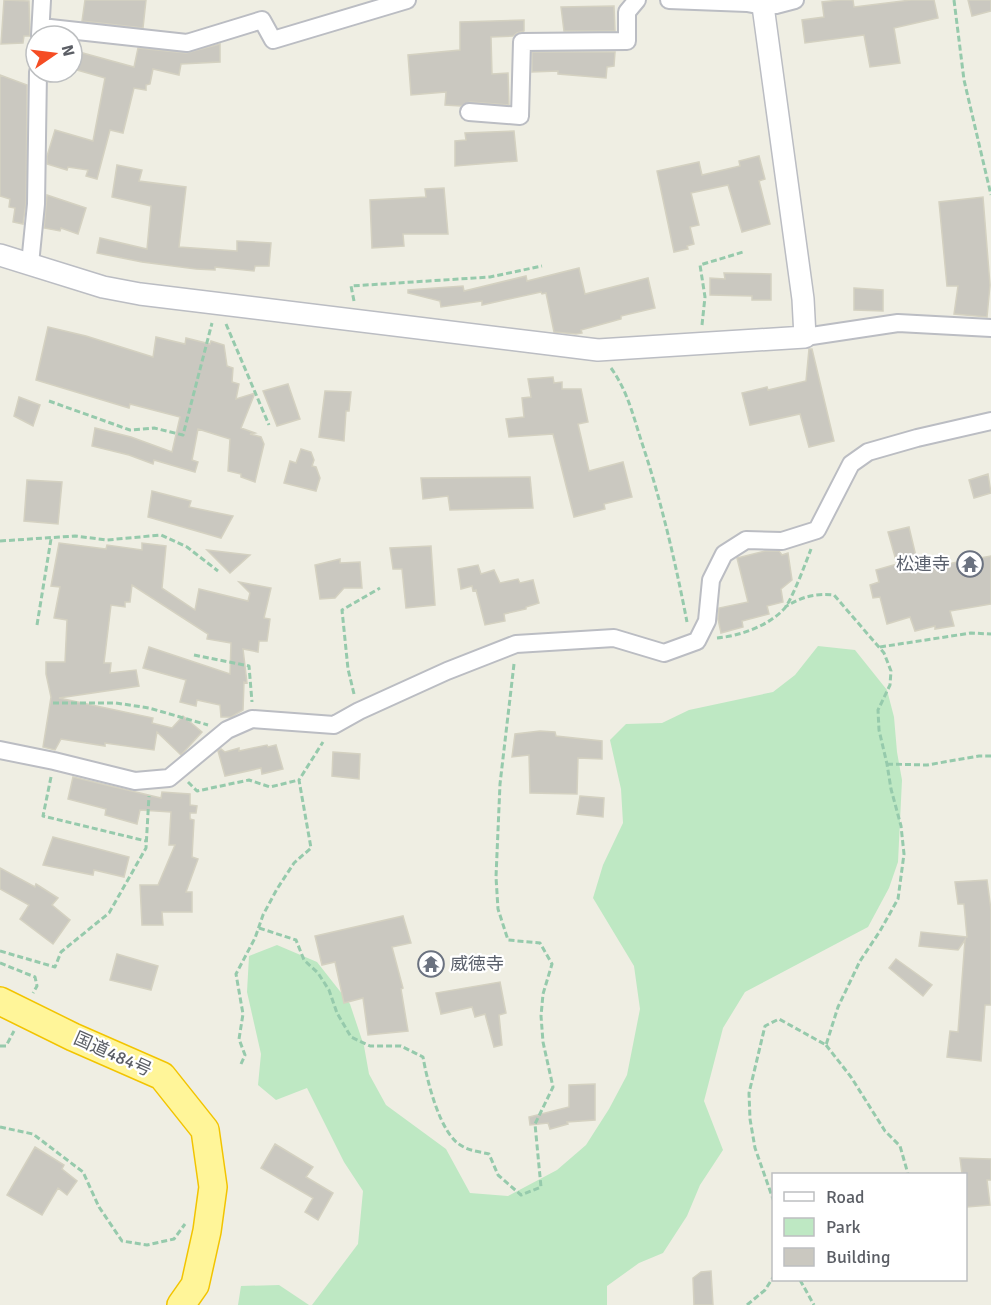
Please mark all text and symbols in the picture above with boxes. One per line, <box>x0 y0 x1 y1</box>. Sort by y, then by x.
north arrow <box>24 24 84 84</box>
text: N <box>57 43 79 58</box>
temple icon: 松連寺 <box>955 549 985 579</box>
place label: 松連寺 <box>896 553 950 575</box>
temple icon: 威徳寺 <box>416 949 446 979</box>
place label: 威徳寺 <box>450 953 504 975</box>
street label: 国道484号 <box>71 1027 155 1081</box>
legend <box>772 1173 967 1281</box>
text: Road <box>826 1186 865 1208</box>
text: Park <box>826 1216 861 1238</box>
text: Building <box>826 1246 890 1268</box>

